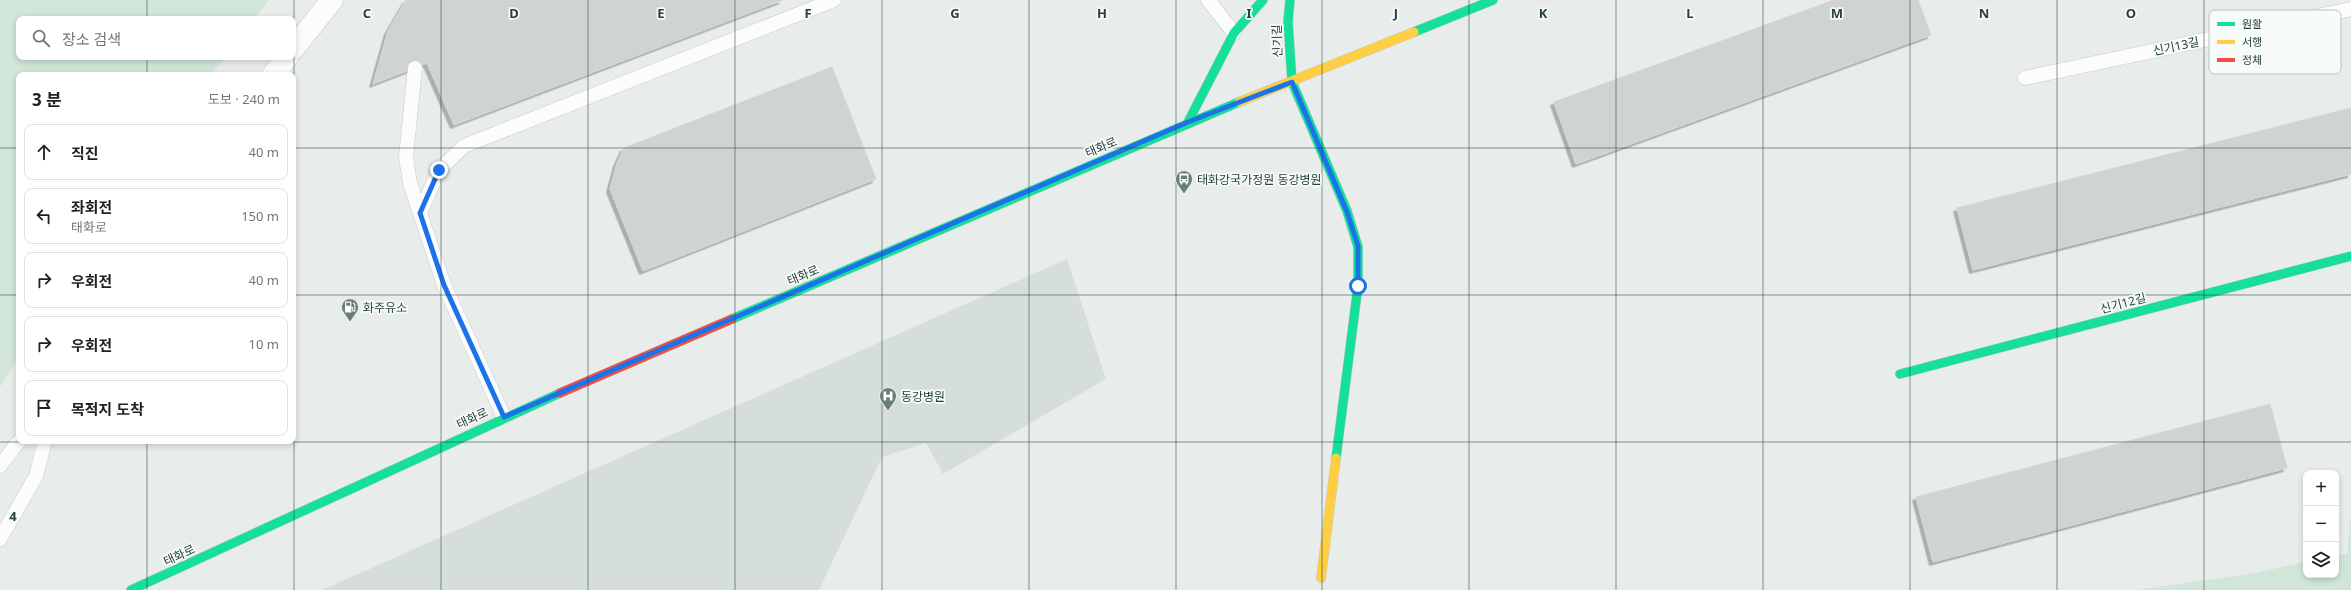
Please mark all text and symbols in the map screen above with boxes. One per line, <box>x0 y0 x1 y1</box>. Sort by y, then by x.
text: C <box>363 4 371 22</box>
text: D <box>509 4 519 22</box>
text: E <box>657 4 665 22</box>
text: F <box>804 4 812 22</box>
text: G <box>950 4 960 22</box>
text: H <box>1097 4 1107 22</box>
text: I <box>1246 4 1252 22</box>
text: J <box>1393 4 1398 22</box>
text: K <box>1539 4 1548 22</box>
text: L <box>1686 4 1694 22</box>
text: M <box>1831 4 1843 22</box>
text: N <box>1979 4 1989 22</box>
text: O <box>2126 4 2136 22</box>
legend <box>2209 10 2341 74</box>
search box <box>16 16 296 60</box>
text: 원활 <box>2242 16 2262 31</box>
street label: 신기길 <box>1268 24 1286 58</box>
icon: search <box>30 27 52 49</box>
text: 장소 검색 <box>62 29 121 49</box>
street label: 신기13길 <box>2151 33 2201 59</box>
text: 서행 <box>2242 34 2262 49</box>
text: 정체 <box>2242 52 2262 67</box>
text: 3 분 <box>32 88 62 111</box>
text: 도보 · 240 m <box>208 90 280 108</box>
street label: 태화로 <box>1082 133 1120 161</box>
icon: ahead <box>33 141 55 163</box>
text: 직진 <box>71 143 99 163</box>
text: 40 m <box>249 143 279 161</box>
route end <box>430 161 448 179</box>
bus stop icon: 태화강국가정원 동강병원 <box>1174 169 1194 194</box>
place label: 태화강국가정원 동강병원 <box>1197 171 1322 188</box>
text: 좌회전 <box>71 197 112 217</box>
icon: left <box>33 205 55 227</box>
text: 150 m <box>241 207 279 225</box>
text: 태화로 <box>71 218 107 236</box>
street label: 태화로 <box>784 261 822 289</box>
icon: right <box>33 269 55 291</box>
text: 우회전 <box>71 271 112 291</box>
text: 40 m <box>249 271 279 289</box>
route start <box>1349 277 1367 295</box>
street label: 신기12길 <box>2098 289 2148 317</box>
fuel station icon: 화주유소 <box>340 297 360 322</box>
place label: 화주유소 <box>363 299 407 316</box>
icon: right <box>33 333 55 355</box>
text: 우회전 <box>71 335 112 355</box>
text: 10 m <box>249 335 279 353</box>
hospital icon: 동강병원 <box>878 386 898 411</box>
place label: 동강병원 <box>901 388 945 405</box>
icon: arrive <box>33 397 55 419</box>
text: 목적지 도착 <box>71 399 144 419</box>
street label: 태화로 <box>453 403 491 433</box>
map controls <box>2303 470 2339 578</box>
button: + <box>2303 470 2339 506</box>
button: − <box>2303 506 2339 542</box>
text: 4 <box>9 507 17 525</box>
street label: 태화로 <box>160 540 198 570</box>
button: layers <box>2303 542 2339 578</box>

